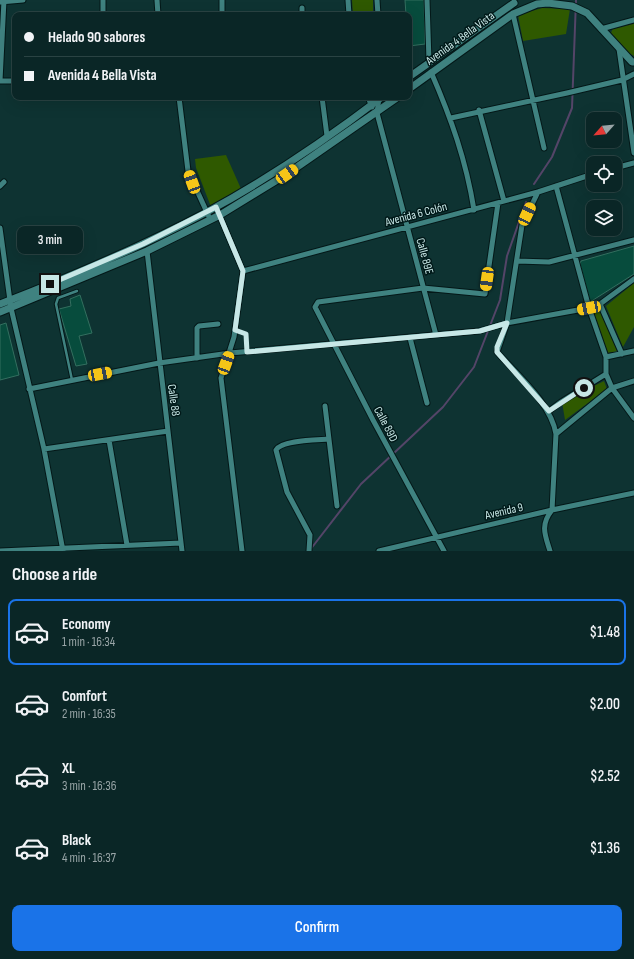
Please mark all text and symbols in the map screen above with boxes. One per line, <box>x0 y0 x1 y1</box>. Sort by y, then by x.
street label: Avenida 4 Bella Vista <box>422 8 498 69</box>
text: Helado 90 sabores <box>48 28 145 47</box>
text: Avenida 4 Bella Vista <box>48 66 157 85</box>
north arrow <box>586 112 622 148</box>
map controls <box>586 112 622 236</box>
button: locate <box>586 156 622 192</box>
car <box>274 162 300 186</box>
car <box>182 169 202 195</box>
street label: Avenida 6 Colón <box>383 199 449 230</box>
button: layers <box>586 200 622 236</box>
car <box>516 201 538 227</box>
callout: 3 min <box>17 226 83 254</box>
text: 3 min <box>38 232 62 248</box>
street label: Calle 89E <box>412 236 437 276</box>
car <box>479 266 495 292</box>
route end <box>41 275 59 293</box>
car <box>576 300 602 316</box>
car <box>216 350 236 376</box>
car <box>87 366 113 382</box>
route start <box>575 379 593 397</box>
street label: Calle 88 <box>164 383 183 417</box>
street label: Calle 89D <box>370 404 401 445</box>
street label: Avenida 9 <box>483 500 525 523</box>
text: Choose a ride <box>12 564 97 585</box>
icon: car <box>14 614 50 650</box>
text: Economy <box>62 615 111 634</box>
text: $1.48 <box>590 623 620 642</box>
text: 1 min · 16:34 <box>62 634 115 650</box>
icon: car <box>14 686 50 722</box>
text: Comfort <box>62 687 107 706</box>
text: $2.00 <box>589 695 620 714</box>
text: 2 min · 16:35 <box>62 706 116 722</box>
icon: car <box>14 758 50 794</box>
text: XL <box>62 759 75 778</box>
text: $2.52 <box>590 767 620 786</box>
text: 3 min · 16:36 <box>62 778 116 794</box>
icon: car <box>14 830 50 866</box>
text: Black <box>62 831 91 850</box>
text: $1.36 <box>590 839 620 858</box>
text: 4 min · 16:37 <box>62 850 116 866</box>
button: Confirm <box>12 905 622 951</box>

